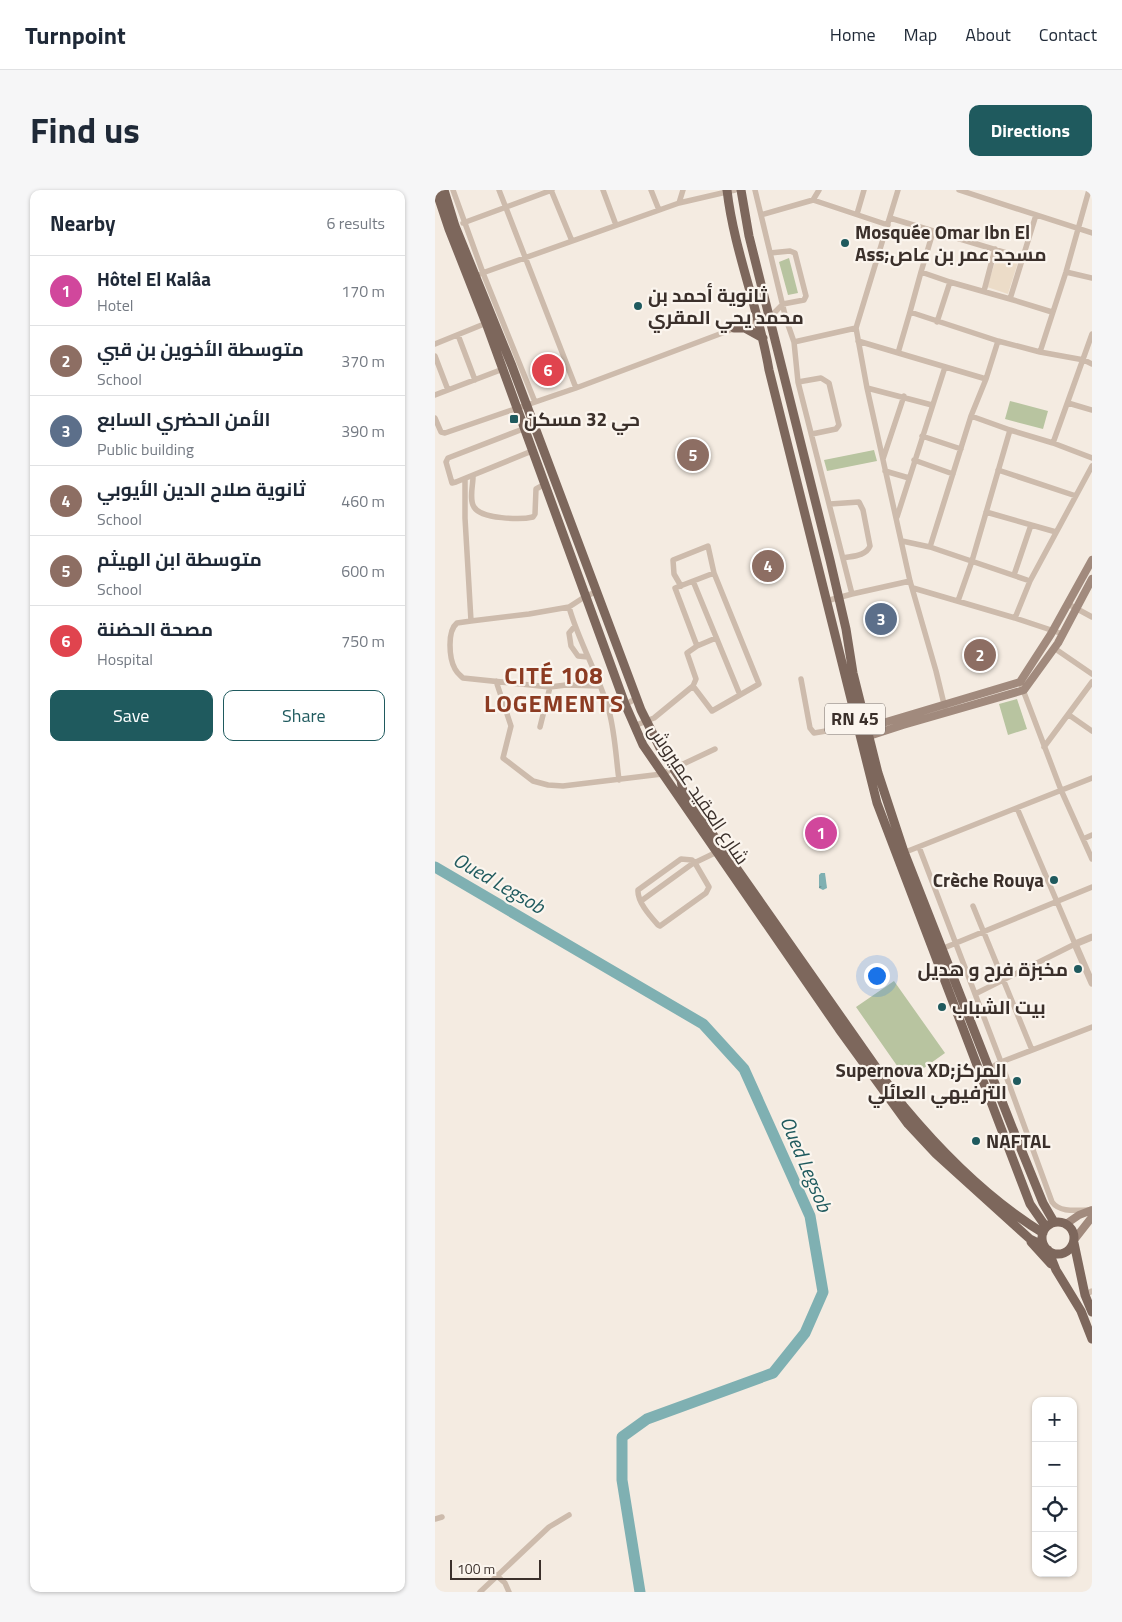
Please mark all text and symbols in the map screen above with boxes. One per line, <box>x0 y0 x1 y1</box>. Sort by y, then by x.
text: Turnpoint <box>25 17 126 53</box>
text: Home <box>830 21 876 48</box>
text: Map <box>904 21 937 48</box>
text: About <box>965 21 1011 48</box>
text: Contact <box>1039 21 1097 48</box>
text: Find us <box>30 103 140 157</box>
button: Directions <box>969 105 1092 156</box>
text: Nearby <box>50 207 115 239</box>
text: 6 results <box>326 211 385 235</box>
place label: Mosquée Omar Ibn El Ass;مسجد عمر بن عاص <box>855 217 1047 268</box>
marker: Mosquée Omar Ibn El Ass;مسجد عمر بن عاص <box>839 237 851 249</box>
text: Hôtel El Kalâa <box>97 264 211 293</box>
text: 1 <box>62 279 70 303</box>
text: 170 m <box>341 279 385 303</box>
place label: ثانوية أحمد بن محمد يحي المقري <box>648 280 804 333</box>
text: Hotel <box>97 293 134 317</box>
marker: ثانوية أحمد بن محمد يحي المقري <box>632 300 644 312</box>
text: متوسطة الأخوين بن قبي <box>97 334 304 363</box>
text: 2 <box>62 349 70 373</box>
text: 370 m <box>341 349 385 373</box>
pin: 6 <box>532 351 564 389</box>
text: School <box>97 367 142 391</box>
text: الأمن الحضري السابع <box>97 404 270 433</box>
place label: حي 32 مسكن <box>524 404 640 435</box>
marker: حي 32 مسكن <box>508 413 520 425</box>
text: 3 <box>62 419 70 443</box>
text: 390 m <box>341 419 385 443</box>
pin: 5 <box>677 436 709 474</box>
text: Public building <box>97 437 194 461</box>
text: ثانوية صلاح الدين الأيوبي <box>97 474 306 503</box>
text: 4 <box>62 489 70 513</box>
text: 460 m <box>341 489 385 513</box>
text: School <box>97 507 142 531</box>
text: متوسطة ابن الهيثم <box>97 544 262 573</box>
pin: 4 <box>752 547 784 585</box>
text: 5 <box>62 559 70 583</box>
text: 600 m <box>341 559 385 583</box>
text: School <box>97 577 142 601</box>
pin: 3 <box>865 600 897 638</box>
text: مصحة الحضنة <box>97 614 213 643</box>
text: 6 <box>62 629 70 653</box>
text: 750 m <box>341 629 385 653</box>
pin: 2 <box>964 636 996 674</box>
text: Hospital <box>97 647 153 671</box>
district label: CITÉ 108 LOGEMENTS <box>484 657 624 721</box>
button: Save <box>50 690 213 741</box>
button: Share <box>223 690 385 741</box>
road number: RN 45 <box>825 704 885 734</box>
street label: شارع العقيد عميروش <box>641 718 757 870</box>
pin: 1 <box>805 814 837 852</box>
water label: Oued Legsob <box>448 844 552 922</box>
place label: Crèche Rouya <box>933 865 1044 894</box>
marker: Crèche Rouya <box>1048 874 1060 886</box>
place label: مخبزة فرح و هديل <box>918 954 1068 983</box>
your location <box>864 963 890 989</box>
marker: مخبزة فرح و هديل <box>1072 963 1084 975</box>
place label: بيت الشباب <box>952 992 1046 1021</box>
marker: بيت الشباب <box>936 1001 948 1013</box>
place label: Supernova XD;المركز الترفيهي العائلي <box>836 1055 1007 1108</box>
marker: Supernova XD;المركز الترفيهي العائلي <box>1011 1075 1023 1087</box>
water label: Oued Legsob <box>772 1111 841 1218</box>
place label: NAFTAL <box>986 1126 1050 1155</box>
marker: NAFTAL <box>970 1135 982 1147</box>
map controls <box>1032 1397 1077 1577</box>
button: + <box>1032 1397 1077 1442</box>
button: − <box>1032 1442 1077 1487</box>
button: locate <box>1032 1487 1077 1532</box>
button: layers <box>1032 1532 1077 1577</box>
scale bar <box>450 1557 541 1580</box>
text: 100 m <box>457 1558 495 1579</box>

